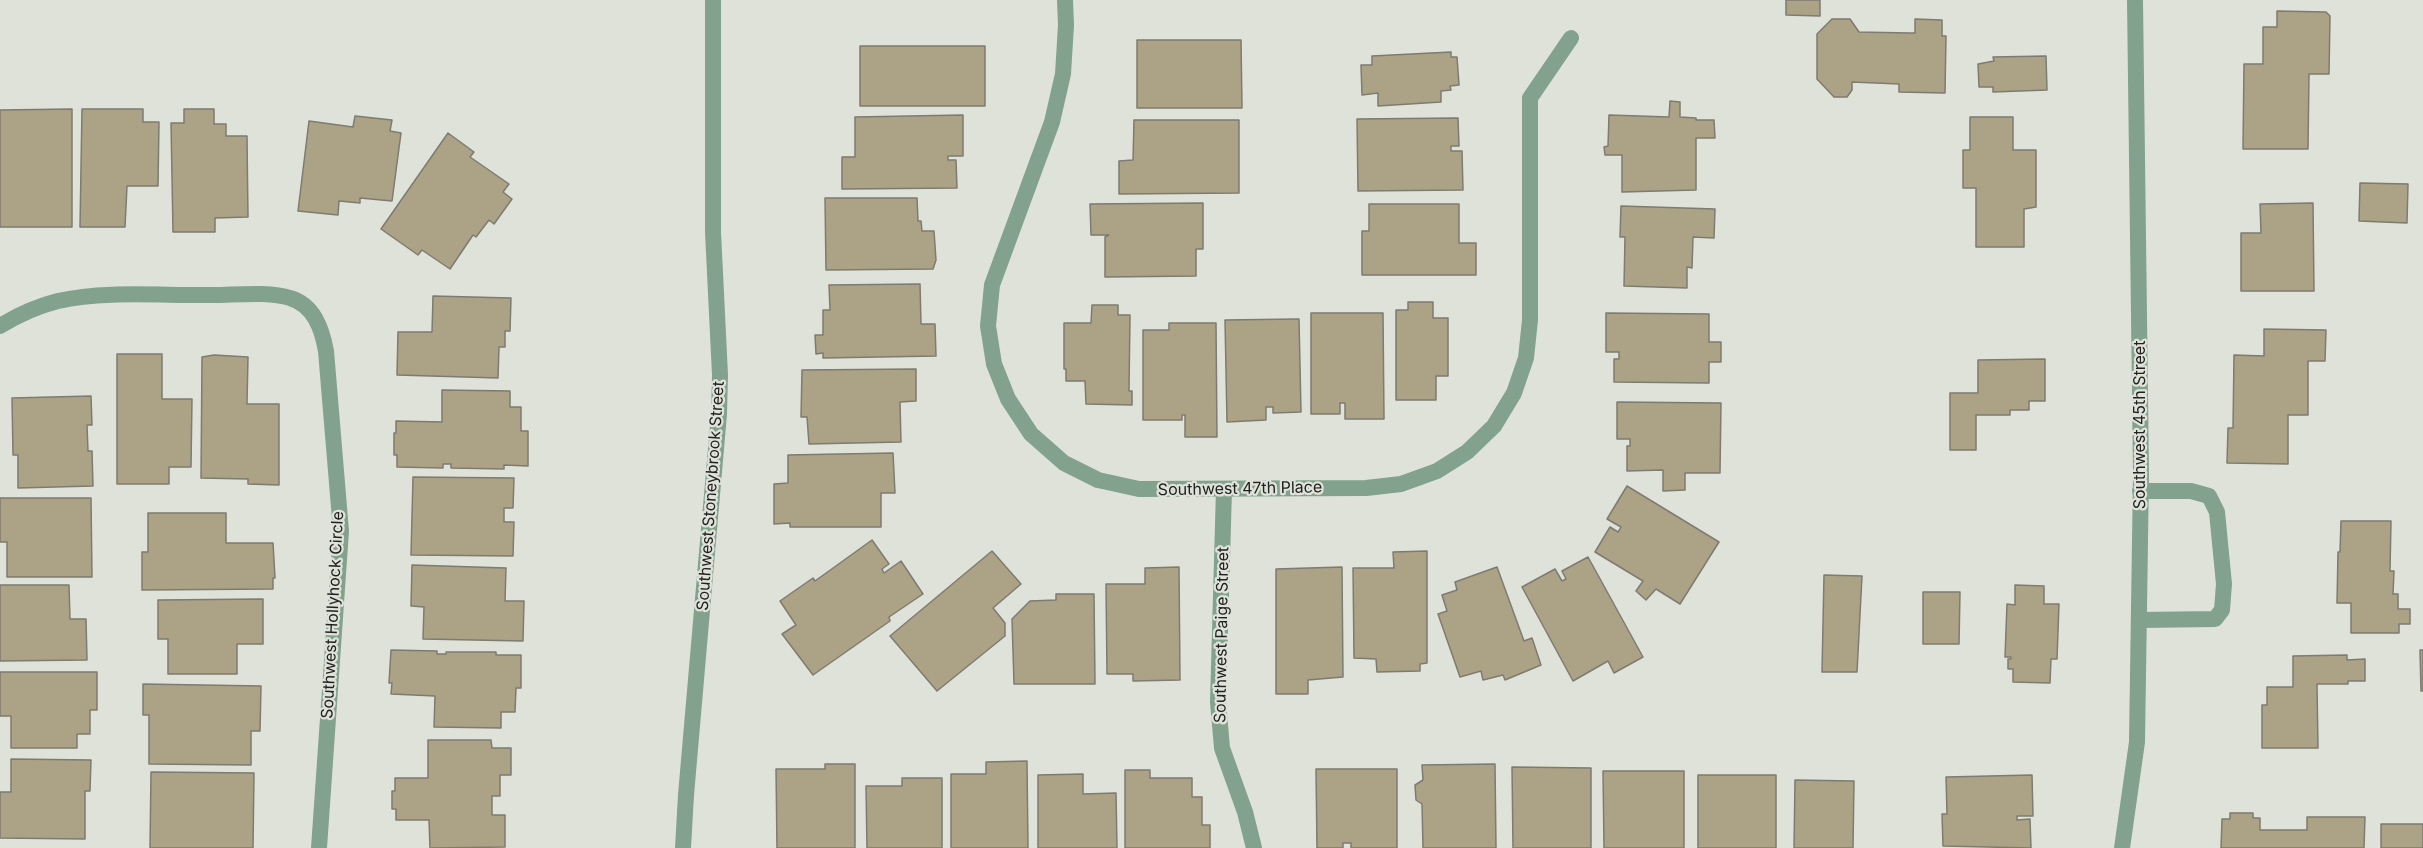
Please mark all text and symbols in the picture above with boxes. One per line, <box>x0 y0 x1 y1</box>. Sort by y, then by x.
street label: Southwest 45th Street <box>2130 341 2150 509</box>
street label: Southwest Stoneybrook Street <box>693 381 729 611</box>
street label: Southwest 47th Place <box>1158 478 1322 500</box>
street label: Southwest Hollyhock Circle <box>318 511 348 719</box>
street label: Southwest Paige Street <box>1211 547 1233 723</box>

